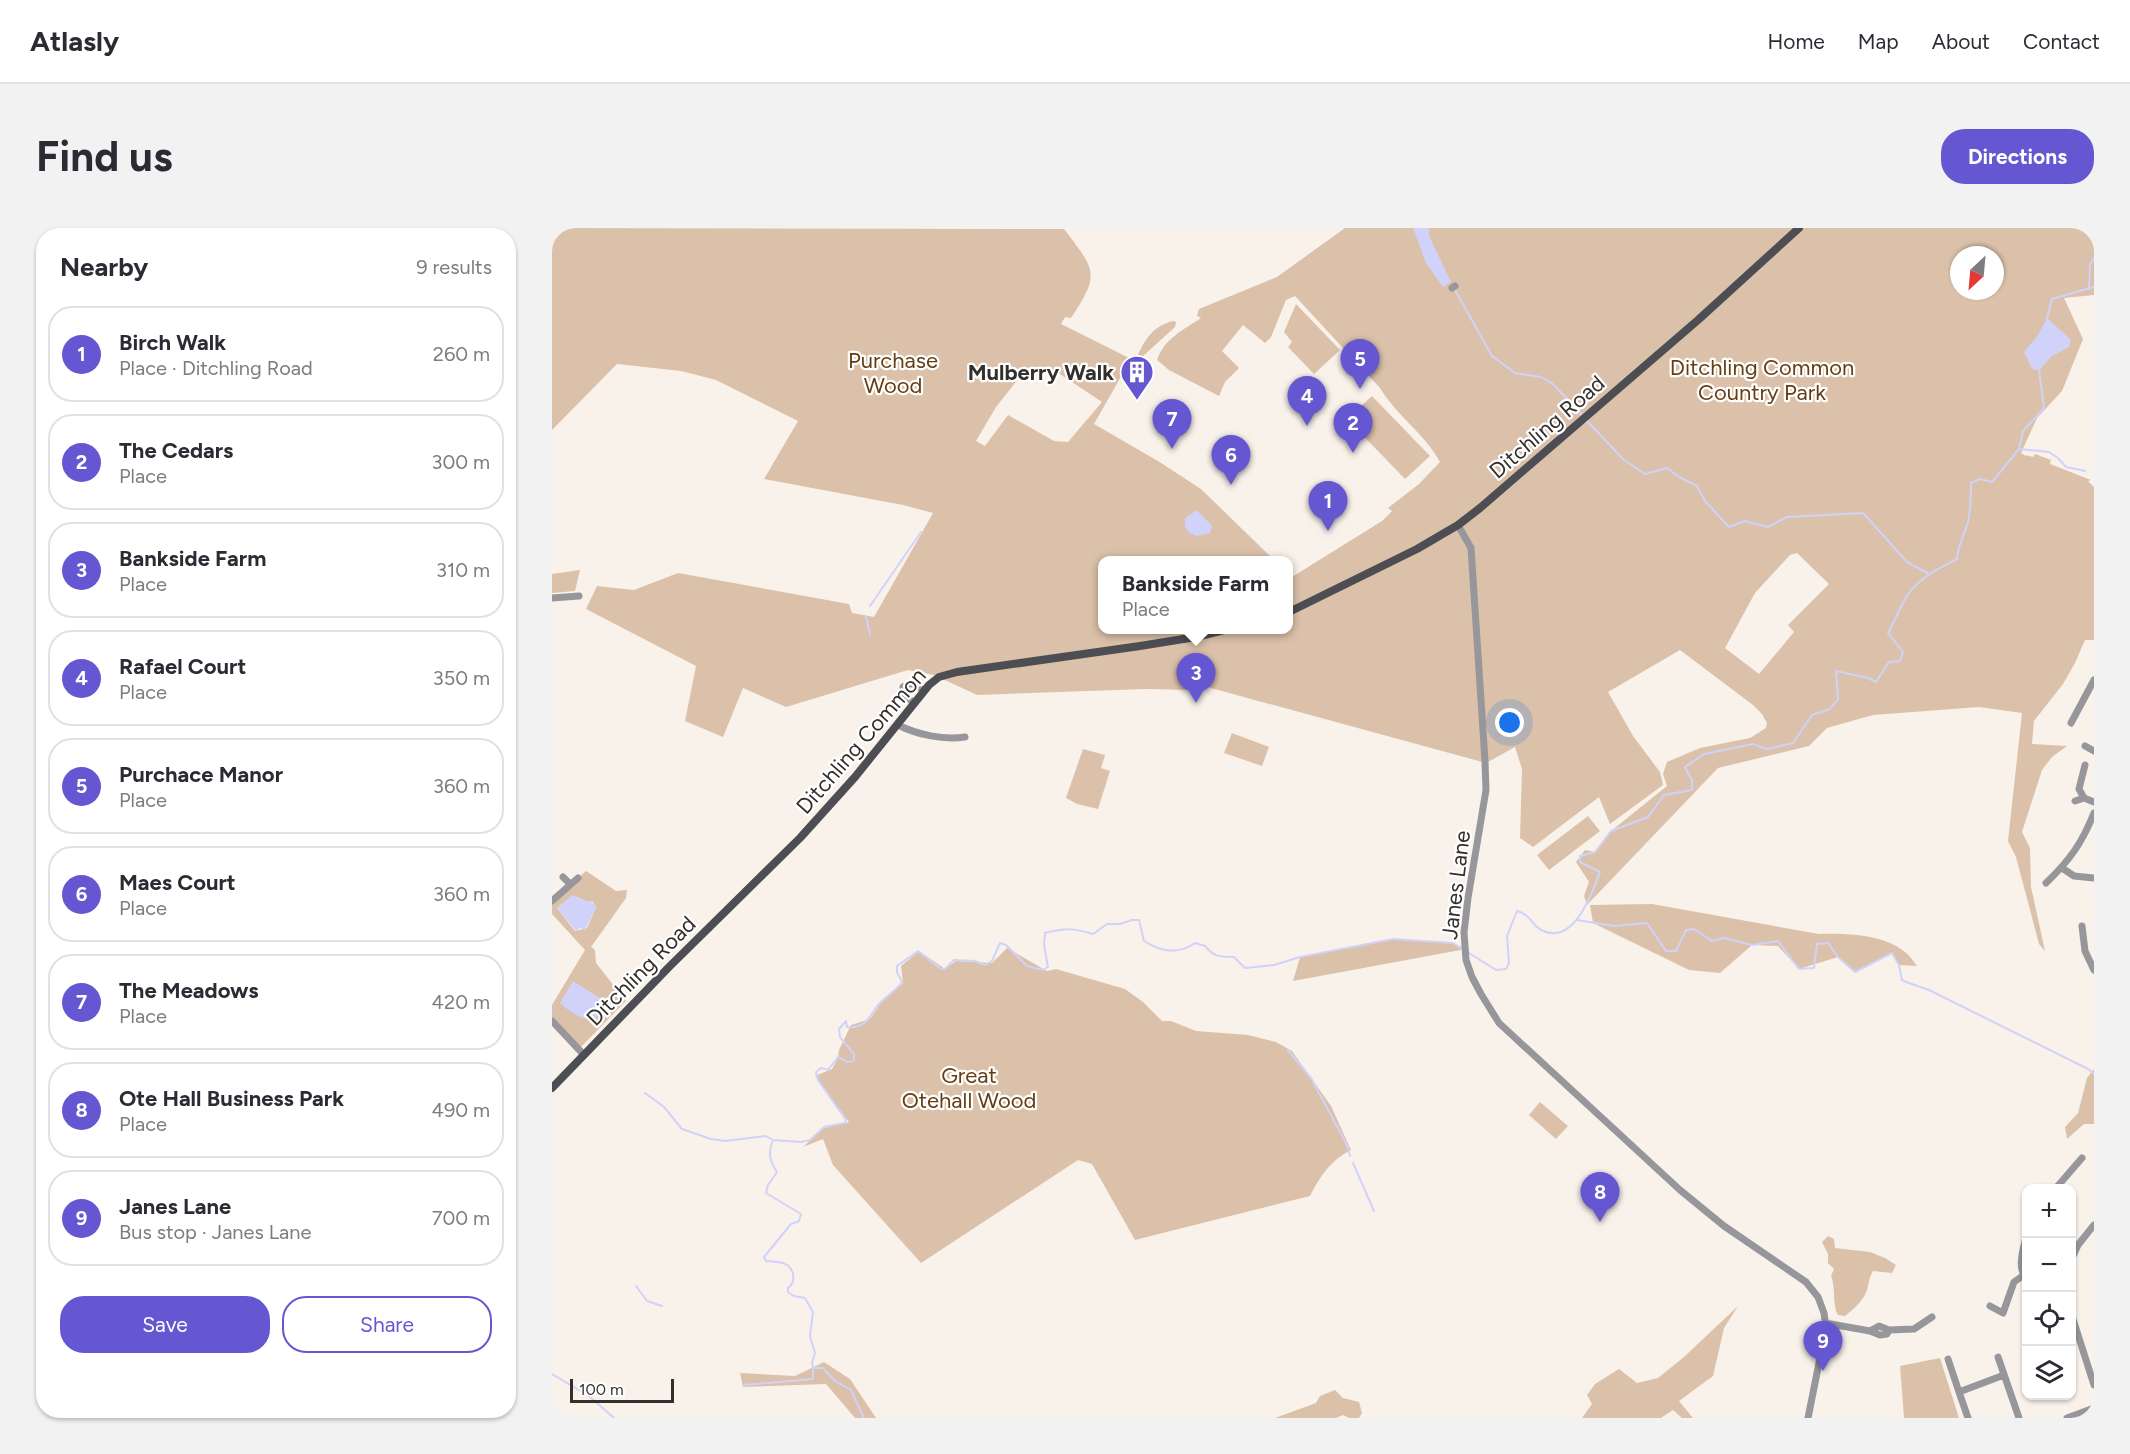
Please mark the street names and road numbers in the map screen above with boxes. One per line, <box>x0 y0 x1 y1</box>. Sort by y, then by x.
street label: Ditchling Road <box>1484 370 1610 484</box>
street label: Ditchling Common <box>790 663 932 819</box>
street label: Janes Lane <box>1436 829 1476 941</box>
street label: Ditchling Road <box>581 911 701 1031</box>

